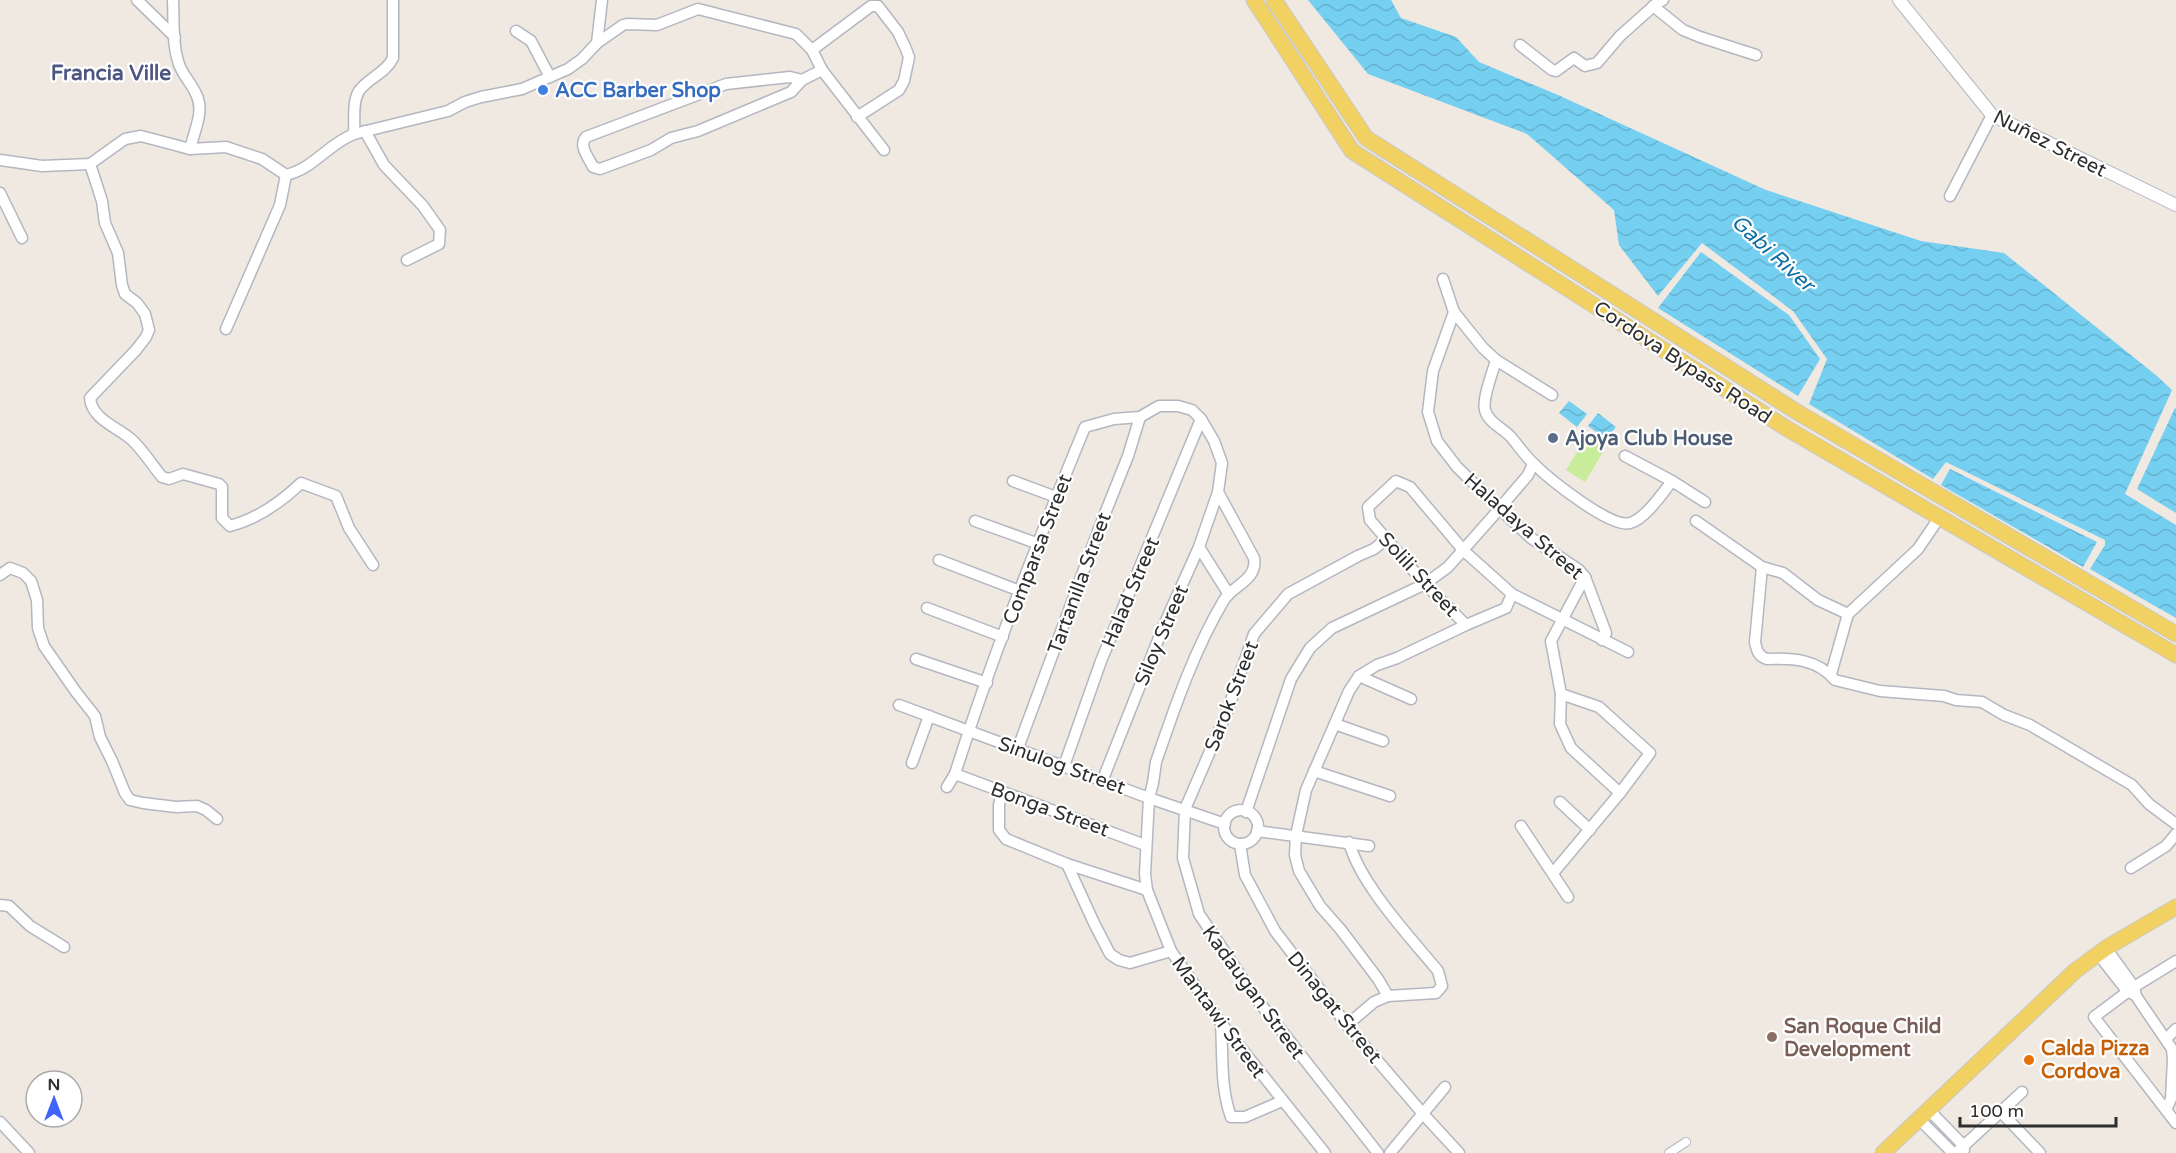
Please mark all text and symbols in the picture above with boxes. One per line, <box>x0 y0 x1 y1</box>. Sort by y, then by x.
district label: Francia Ville <box>51 61 171 86</box>
place label: ACC Barber Shop <box>555 79 721 103</box>
marker: ACC Barber Shop <box>536 83 550 97</box>
street label: Nuñez Street <box>1989 105 2110 183</box>
water label: Gabi River <box>1726 210 1821 299</box>
street label: Cordova Bypass Road <box>1589 296 1776 429</box>
place label: Ajoya Club House <box>1565 427 1733 451</box>
marker: Ajoya Club House <box>1546 431 1560 445</box>
street label: Haladaya Street <box>1459 468 1588 585</box>
street label: Comparsa Street <box>998 471 1078 628</box>
street label: Tartanilla Street <box>1043 509 1117 657</box>
street label: Solili Street <box>1373 527 1464 622</box>
street label: Halad Street <box>1097 533 1165 651</box>
street label: Siloy Street <box>1130 581 1194 689</box>
street label: Sarok Street <box>1200 637 1264 755</box>
street label: Sinulog Street <box>995 732 1129 800</box>
street label: Bonga Street <box>987 777 1113 843</box>
street label: Kadaugan Street <box>1197 921 1310 1064</box>
street label: Dinagat Street <box>1282 947 1387 1069</box>
street label: Mantawi Street <box>1166 952 1271 1083</box>
place label: San Roque Child Development <box>1784 1015 1941 1062</box>
marker: San Roque Child Development <box>1765 1030 1779 1044</box>
place label: Calda Pizza Cordova <box>2041 1037 2150 1084</box>
marker: Calda Pizza Cordova <box>2022 1053 2036 1067</box>
north arrow <box>24 1069 84 1129</box>
text: N <box>48 1075 60 1095</box>
scale bar <box>1960 1090 2116 1128</box>
text: 100 m <box>1969 1100 2024 1122</box>

